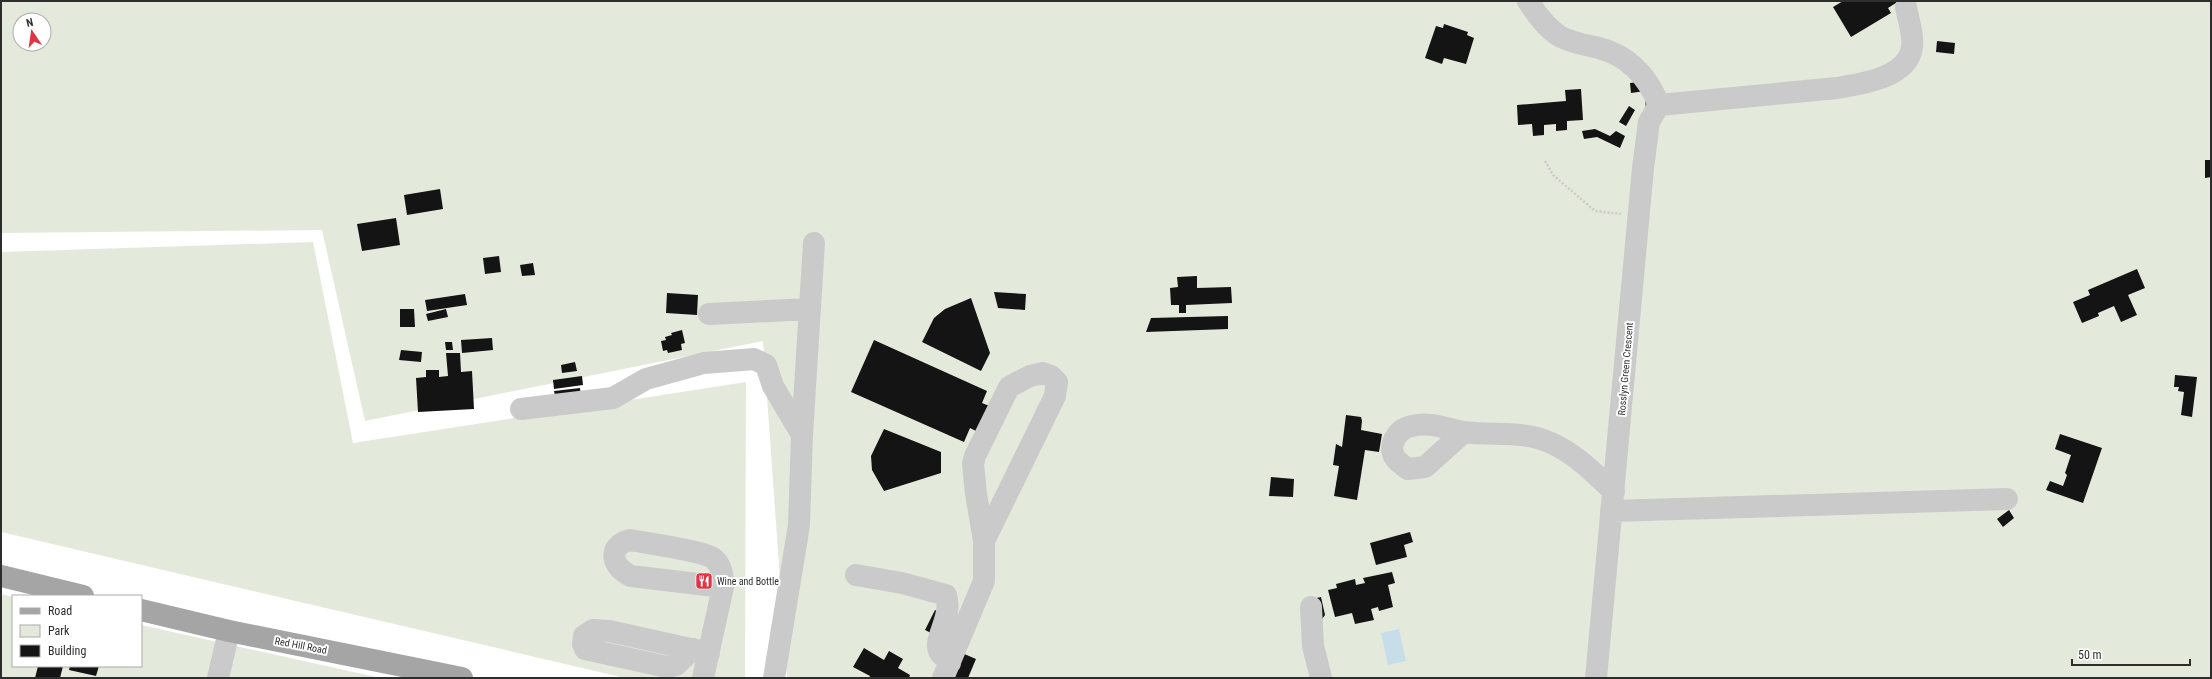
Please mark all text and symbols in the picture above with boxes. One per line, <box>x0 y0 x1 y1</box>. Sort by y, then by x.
north arrow <box>12 12 52 52</box>
text: N <box>25 16 35 30</box>
street label: Rosslyn Green Crescent <box>1616 322 1635 416</box>
restaurant icon: Wine and Bottle <box>694 571 714 591</box>
place label: Wine and Bottle <box>717 576 779 587</box>
legend <box>12 595 142 667</box>
text: Road <box>48 604 72 618</box>
text: Park <box>48 624 70 638</box>
street label: Red Hill Road <box>274 635 328 656</box>
scale bar <box>2072 641 2190 667</box>
text: Building <box>48 644 86 658</box>
text: 50 m <box>2078 648 2102 662</box>

